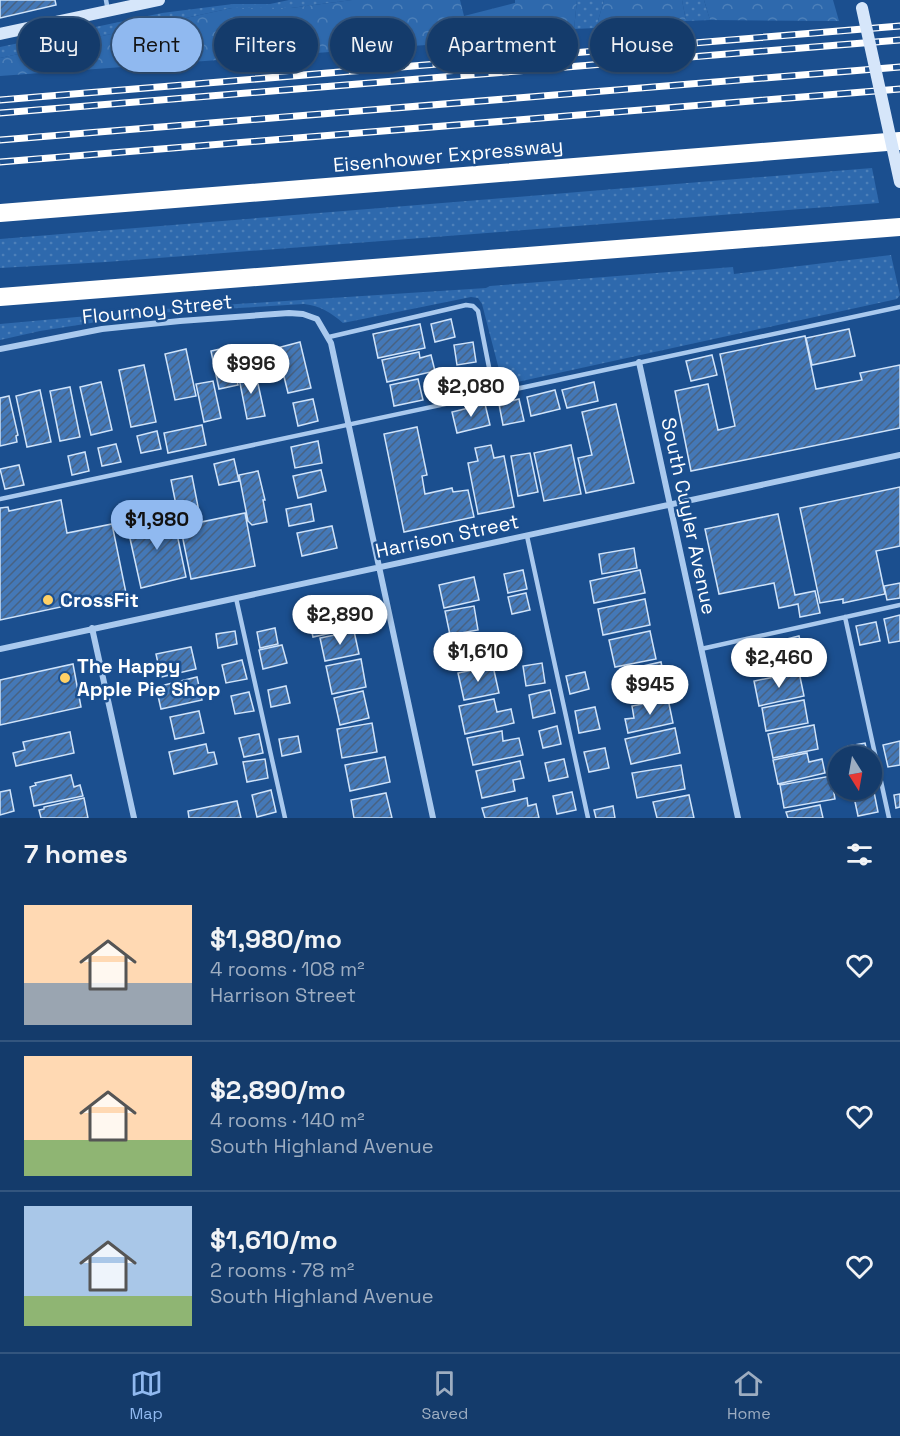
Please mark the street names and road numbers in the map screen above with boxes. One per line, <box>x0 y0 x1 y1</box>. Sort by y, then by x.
street label: Eisenhower Expressway <box>332 132 564 178</box>
street label: Flournoy Street <box>81 288 233 330</box>
street label: South Cuyler Avenue <box>655 415 723 617</box>
street label: Harrison Street <box>373 508 521 564</box>

